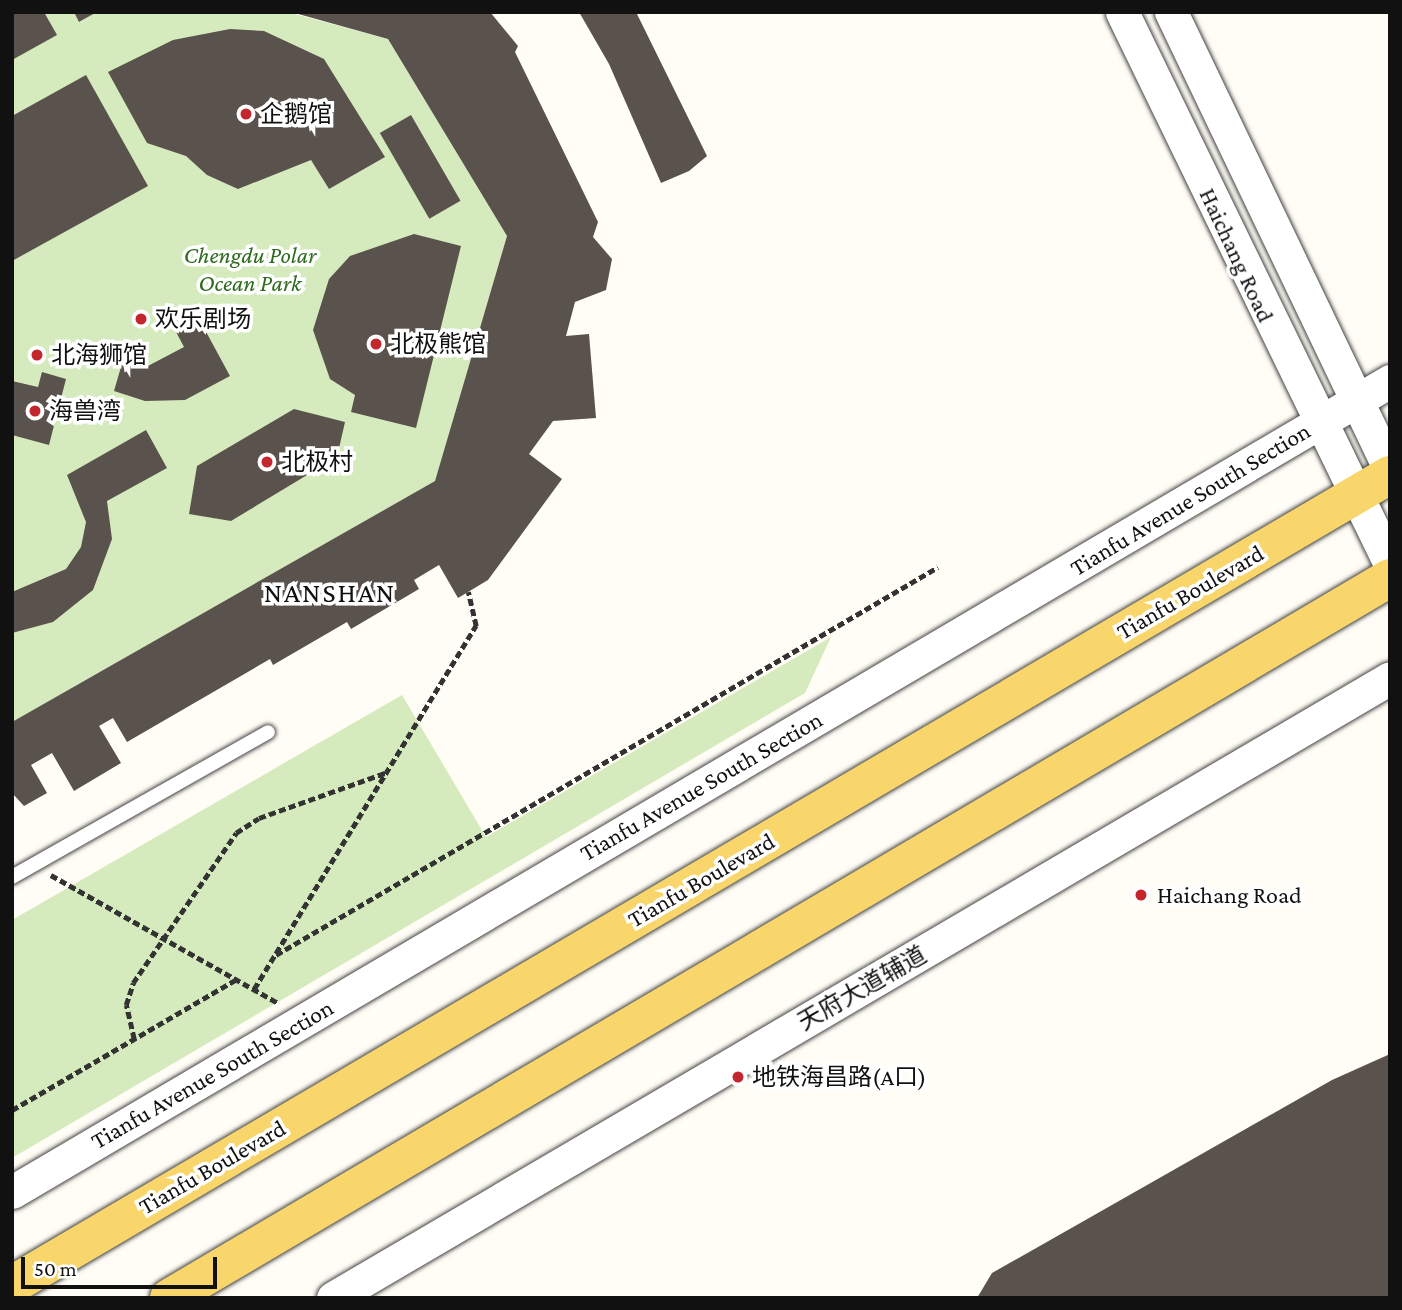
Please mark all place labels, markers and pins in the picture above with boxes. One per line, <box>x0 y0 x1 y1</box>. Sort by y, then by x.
place label: 企鹅馆 <box>260 100 332 128</box>
marker: 企鹅馆 <box>238 106 254 122</box>
place label: 欢乐剧场 <box>155 305 251 333</box>
marker: 欢乐剧场 <box>133 311 149 327</box>
place label: 北极熊馆 <box>390 330 486 358</box>
marker: 北极熊馆 <box>368 336 384 352</box>
place label: 北海狮馆 <box>51 341 147 369</box>
marker: 北海狮馆 <box>29 347 45 363</box>
place label: 海兽湾 <box>49 397 121 425</box>
marker: 海兽湾 <box>27 403 43 419</box>
place label: 北极村 <box>281 448 353 476</box>
marker: 北极村 <box>259 454 275 470</box>
place label: Haichang Road <box>1157 881 1302 909</box>
marker: Haichang Road <box>1131 885 1151 905</box>
place label: 地铁海昌路(A口) <box>752 1063 926 1091</box>
marker: 地铁海昌路(A口) <box>730 1069 746 1085</box>

